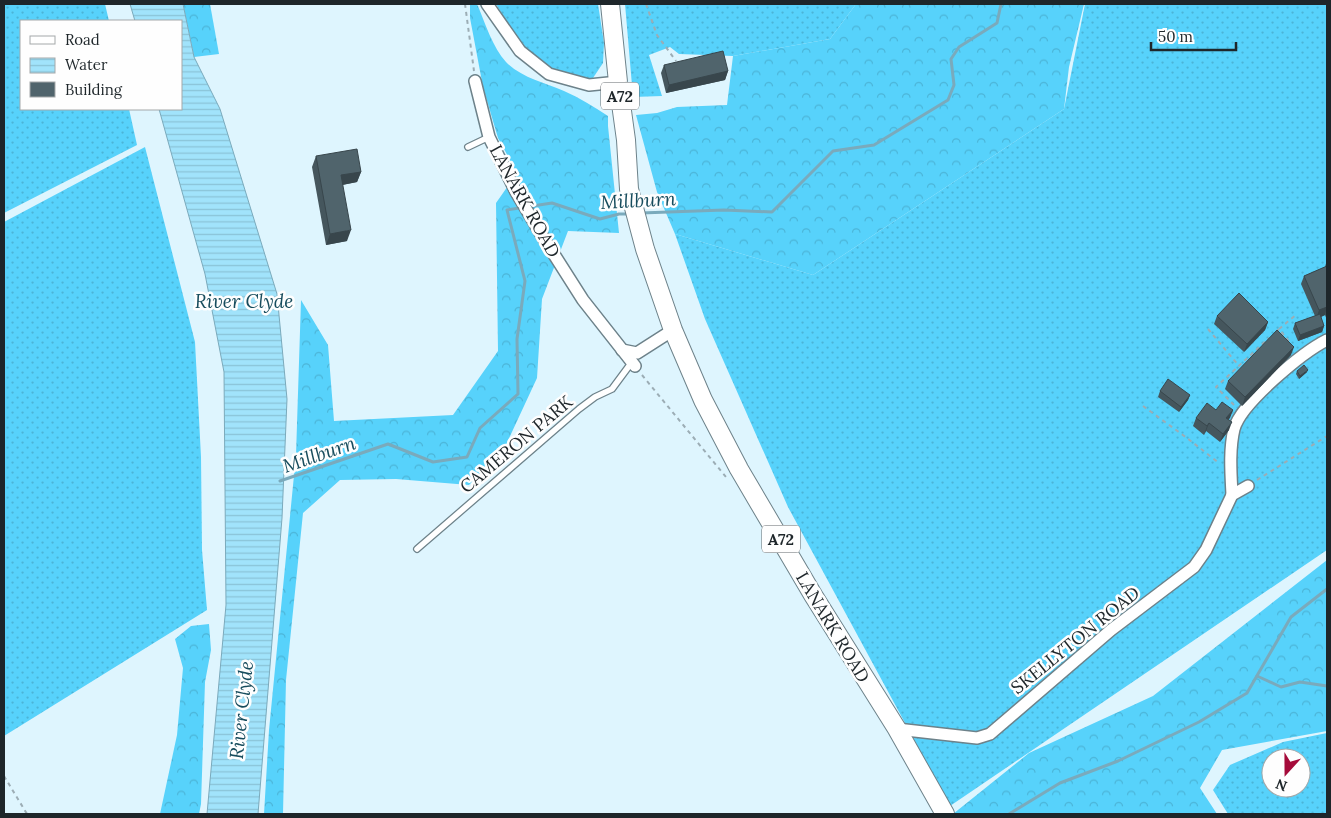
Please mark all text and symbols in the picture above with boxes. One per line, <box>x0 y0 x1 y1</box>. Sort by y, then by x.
legend <box>20 20 182 110</box>
scale bar <box>1151 20 1236 52</box>
text: 50 m <box>1158 27 1193 46</box>
text: Road <box>65 30 100 49</box>
text: Water <box>65 55 108 74</box>
text: Building <box>65 80 123 99</box>
road number: A72 <box>601 82 639 110</box>
street label: LANARK ROAD <box>485 141 565 261</box>
water label: Millburn <box>600 186 677 214</box>
water label: River Clyde <box>195 289 293 313</box>
street label: CAMERON PARK <box>455 390 578 498</box>
water label: Millburn <box>279 430 359 478</box>
road number: A72 <box>762 526 800 552</box>
street label: LANARK ROAD <box>791 567 875 687</box>
street label: SKELLYTON ROAD <box>1006 581 1144 699</box>
water label: River Clyde <box>224 660 258 760</box>
north arrow <box>1261 748 1311 798</box>
text: N <box>1273 775 1290 795</box>

